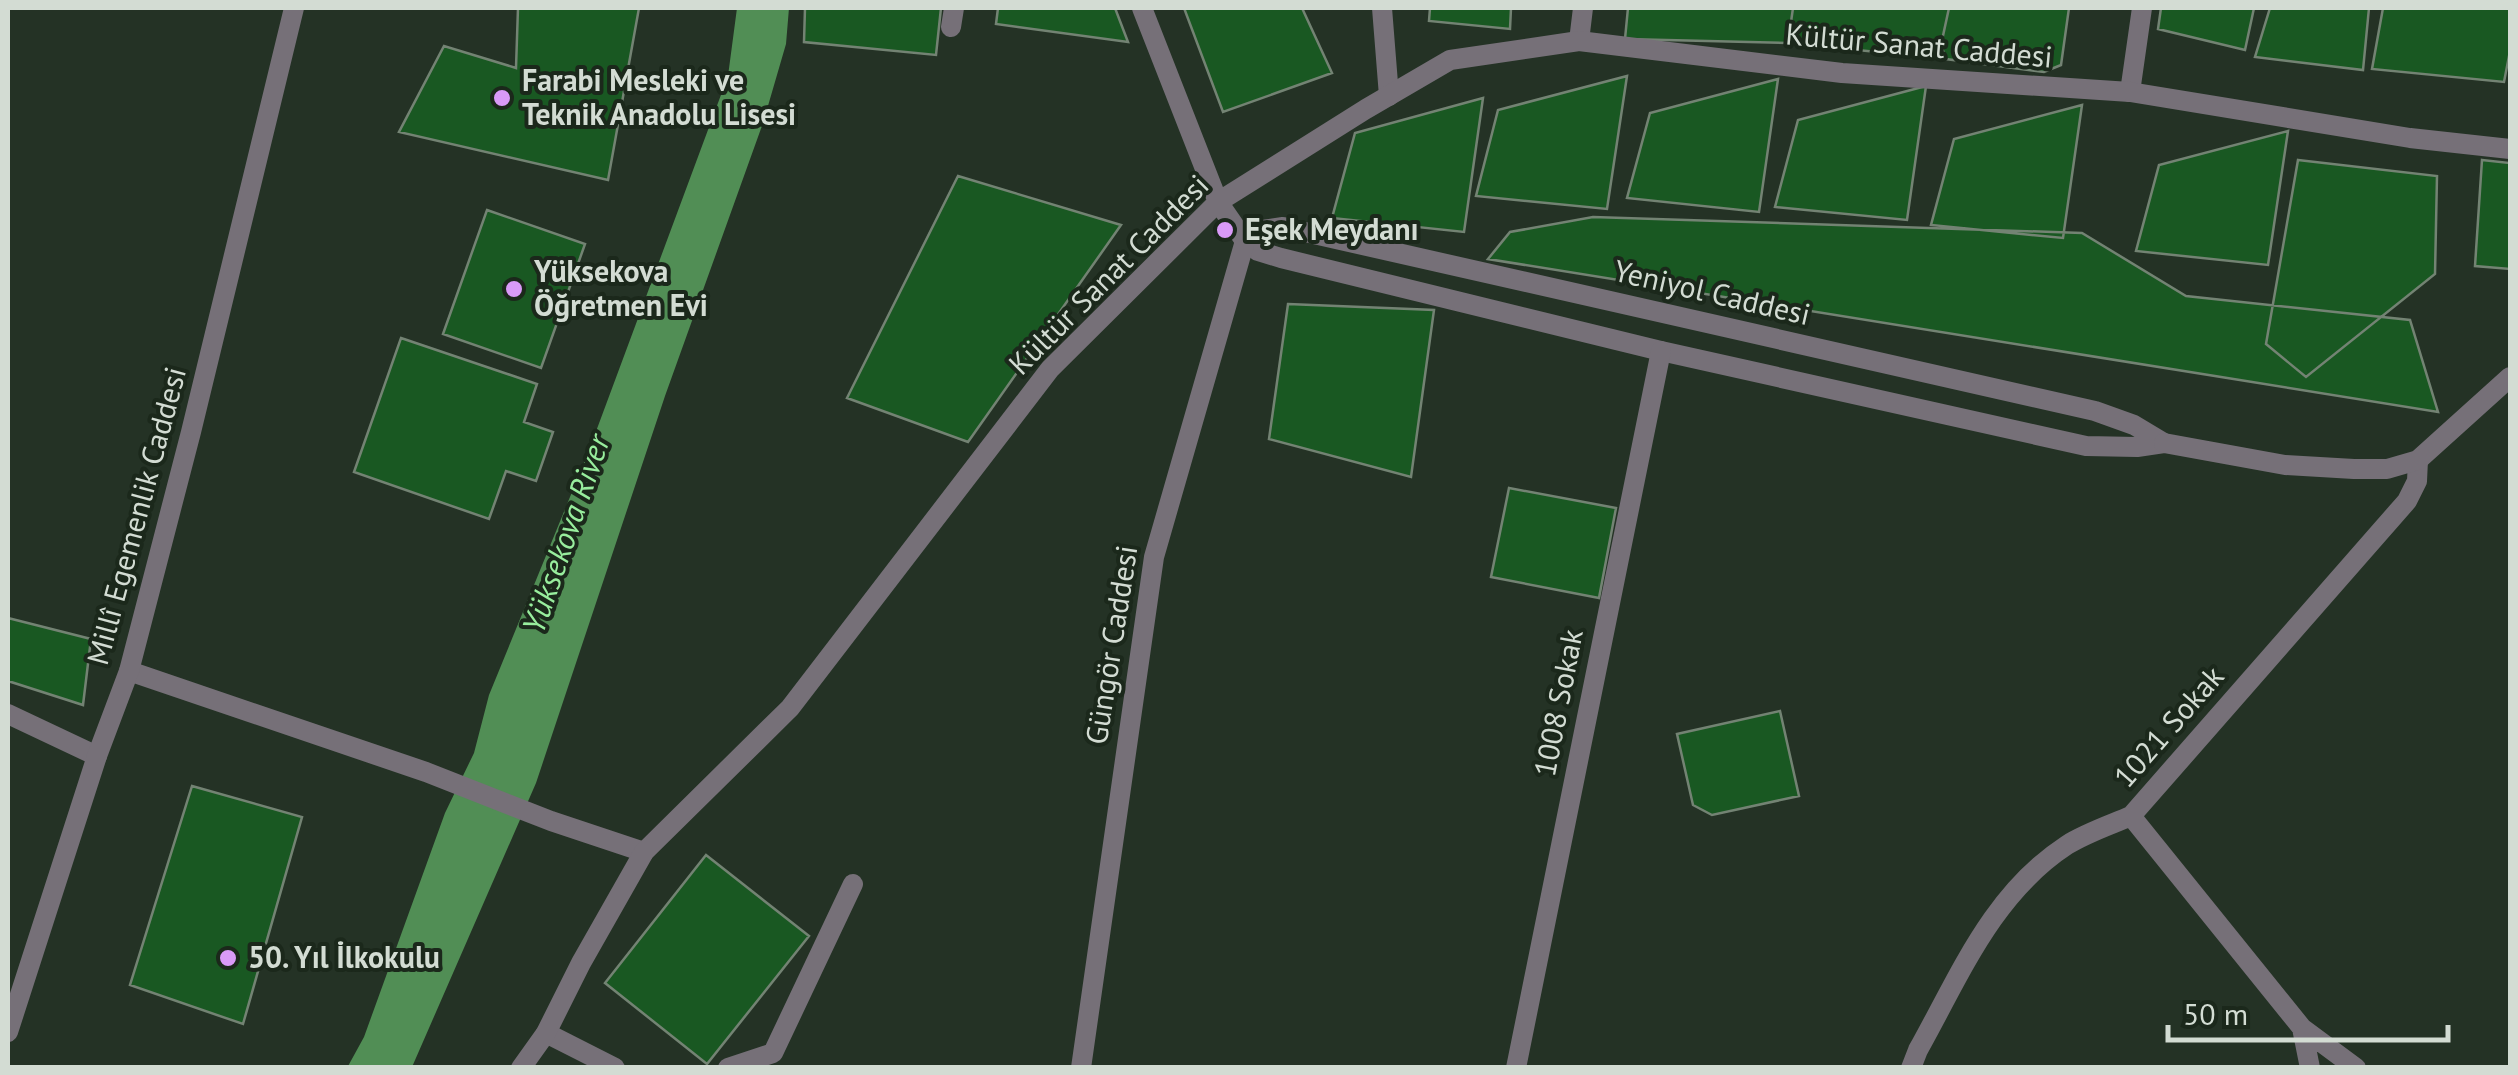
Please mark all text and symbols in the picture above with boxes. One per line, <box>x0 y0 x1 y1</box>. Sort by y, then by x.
street label: Kültür Sanat Caddesi <box>1784 13 2054 76</box>
place label: Farabi Mesleki ve Teknik Anadolu Lisesi <box>522 60 796 133</box>
marker: Farabi Mesleki ve Teknik Anadolu Lisesi <box>491 87 513 109</box>
street label: Kültür Sanat Caddesi <box>999 165 1216 382</box>
place label: Eşek Meydanı <box>1245 209 1419 248</box>
marker: Eşek Meydanı <box>1214 219 1236 241</box>
street label: Yeniyol Caddesi <box>1610 250 1814 333</box>
place label: Yüksekova Öğretmen Evi <box>533 251 708 324</box>
marker: Yüksekova Öğretmen Evi <box>503 278 525 300</box>
street label: Millî Egemenlik Caddesi <box>77 362 194 669</box>
water label: Yüksekova River <box>511 427 619 638</box>
street label: Güngör Caddesi <box>1076 542 1146 747</box>
street label: 1008 Sokak <box>1524 625 1591 780</box>
street label: 1021 Sokak <box>2104 657 2232 795</box>
place label: 50. Yıl İlkokulu <box>248 937 440 976</box>
marker: 50. Yıl İlkokulu <box>217 947 239 969</box>
scale bar <box>2168 980 2448 1042</box>
text: 50 m <box>2183 994 2248 1033</box>

